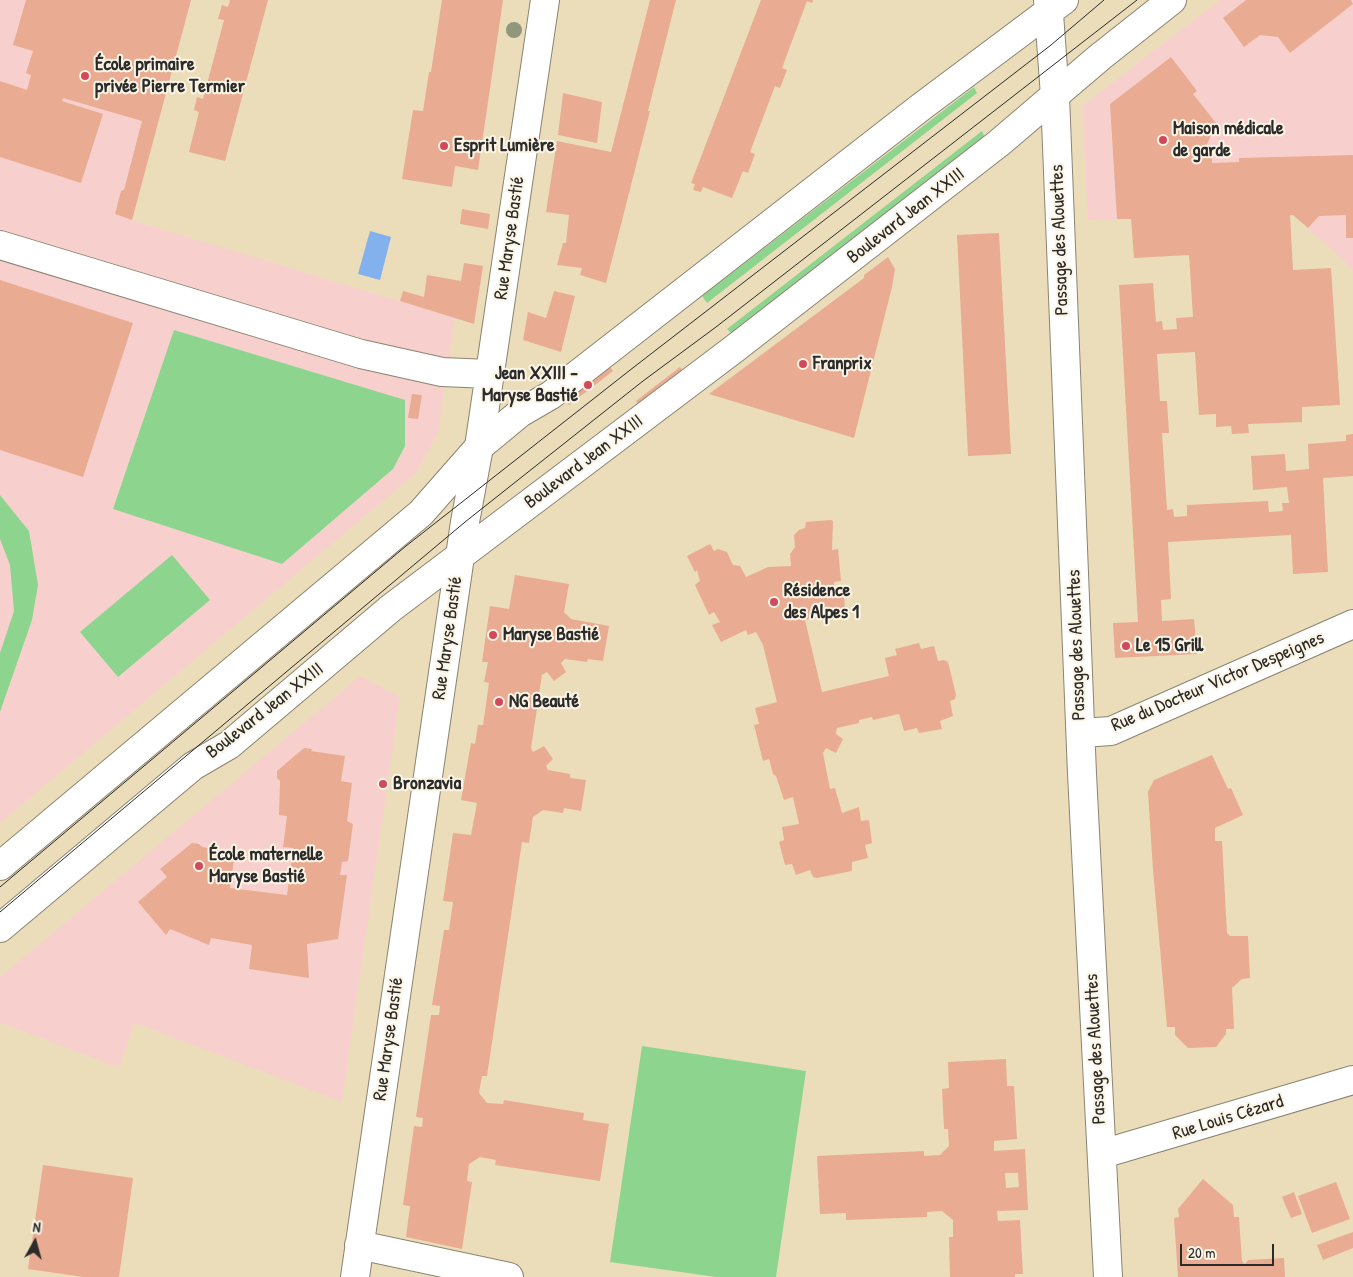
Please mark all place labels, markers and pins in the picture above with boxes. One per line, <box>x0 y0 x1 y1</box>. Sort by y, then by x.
place label: École primaire privée Pierre Termier <box>95 54 245 98</box>
marker: École primaire privée Pierre Termier <box>79 70 91 82</box>
place label: Maison médicale de garde <box>1173 118 1284 162</box>
marker: Maison médicale de garde <box>1157 134 1169 146</box>
place label: Esprit Lumière <box>454 135 555 157</box>
marker: Esprit Lumière <box>438 140 450 152</box>
place label: Franprix <box>813 353 872 375</box>
marker: Franprix <box>797 358 809 370</box>
place label: Jean XXIII - Maryse Bastié <box>482 363 578 407</box>
marker: Jean XXIII - Maryse Bastié <box>582 379 594 391</box>
place label: Résidence des Alpes 1 <box>784 580 859 624</box>
marker: Résidence des Alpes 1 <box>768 596 780 608</box>
place label: Maryse Bastié <box>503 624 599 646</box>
marker: Maryse Bastié <box>487 629 499 641</box>
place label: Le 15 Grill <box>1136 635 1203 657</box>
marker: Le 15 Grill <box>1120 640 1132 652</box>
place label: NG Beauté <box>509 691 579 713</box>
marker: NG Beauté <box>493 696 505 708</box>
place label: Bronzavia <box>393 773 461 795</box>
marker: Bronzavia <box>377 778 389 790</box>
place label: École maternelle Maryse Bastié <box>209 844 323 888</box>
marker: École maternelle Maryse Bastié <box>193 860 205 872</box>

